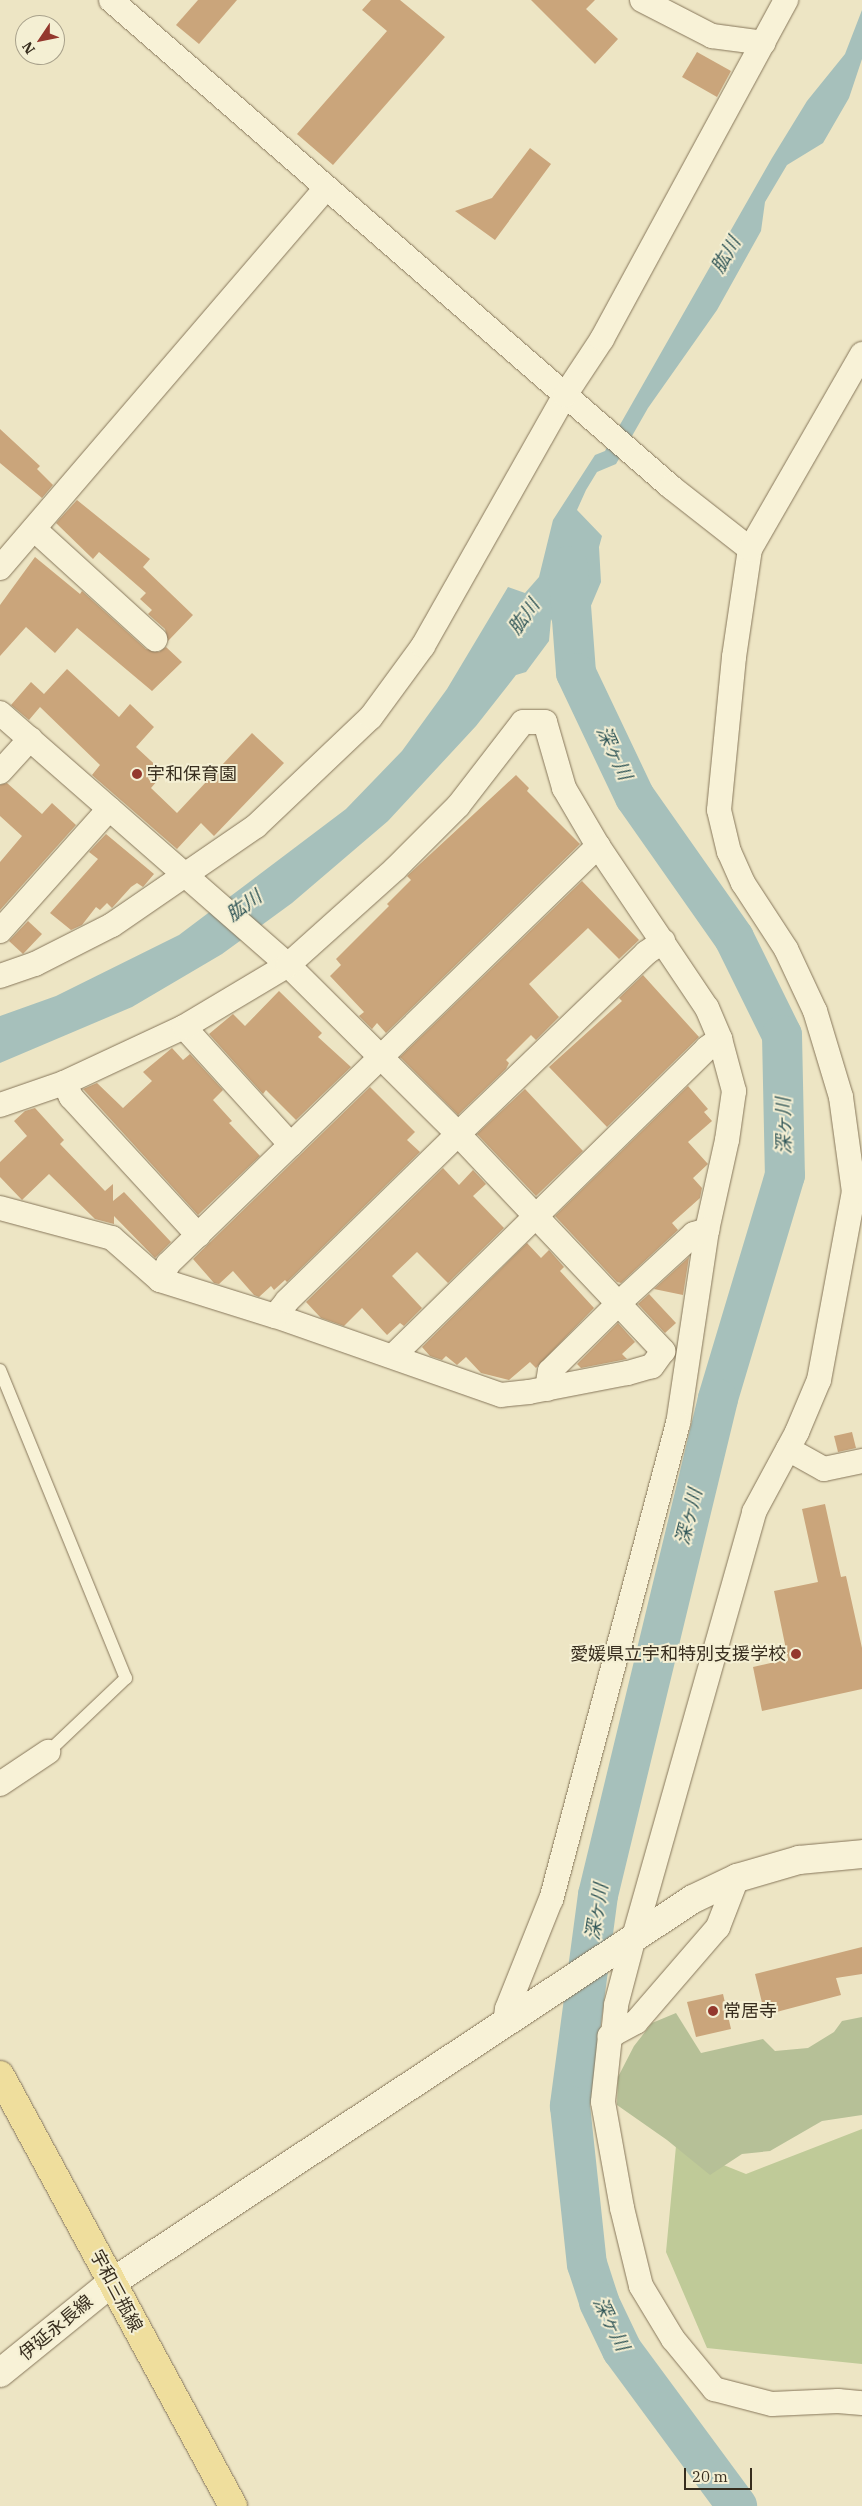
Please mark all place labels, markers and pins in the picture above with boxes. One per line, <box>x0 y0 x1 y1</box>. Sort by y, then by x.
place label: 宇和保育園 <box>147 763 237 785</box>
marker: 宇和保育園 <box>131 768 143 780</box>
place label: 愛媛県立宇和特別支援学校 <box>570 1643 786 1665</box>
marker: 愛媛県立宇和特別支援学校 <box>790 1648 802 1660</box>
place label: 常居寺 <box>723 2000 777 2022</box>
marker: 常居寺 <box>707 2005 719 2017</box>

